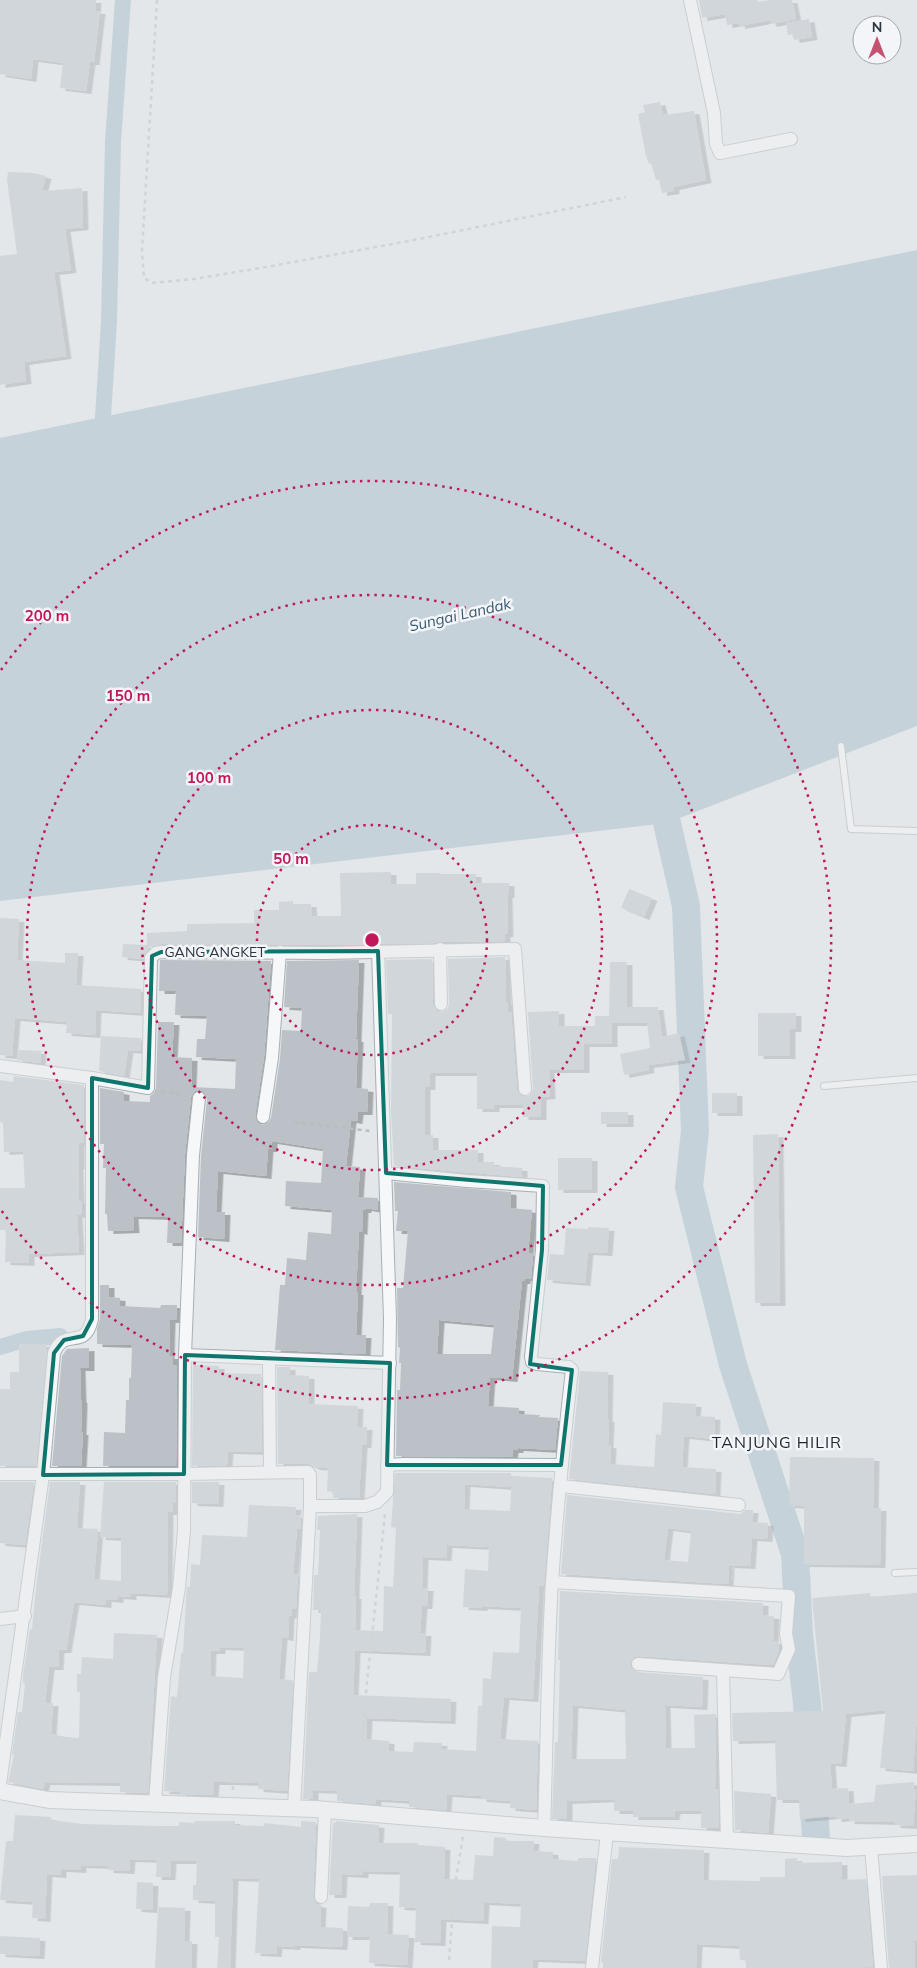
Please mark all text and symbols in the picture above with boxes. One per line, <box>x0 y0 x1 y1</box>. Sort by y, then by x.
north arrow <box>852 15 902 65</box>
text: N <box>872 18 882 36</box>
water label: Sungai Landak <box>407 593 514 635</box>
text: 200 m <box>25 606 69 625</box>
text: 150 m <box>106 686 150 705</box>
text: 100 m <box>187 768 231 787</box>
text: 50 m <box>273 849 309 868</box>
centre of rings <box>363 931 381 949</box>
street label: GANG ANGKET <box>164 943 266 961</box>
district label: TANJUNG HILIR <box>712 1432 842 1452</box>

